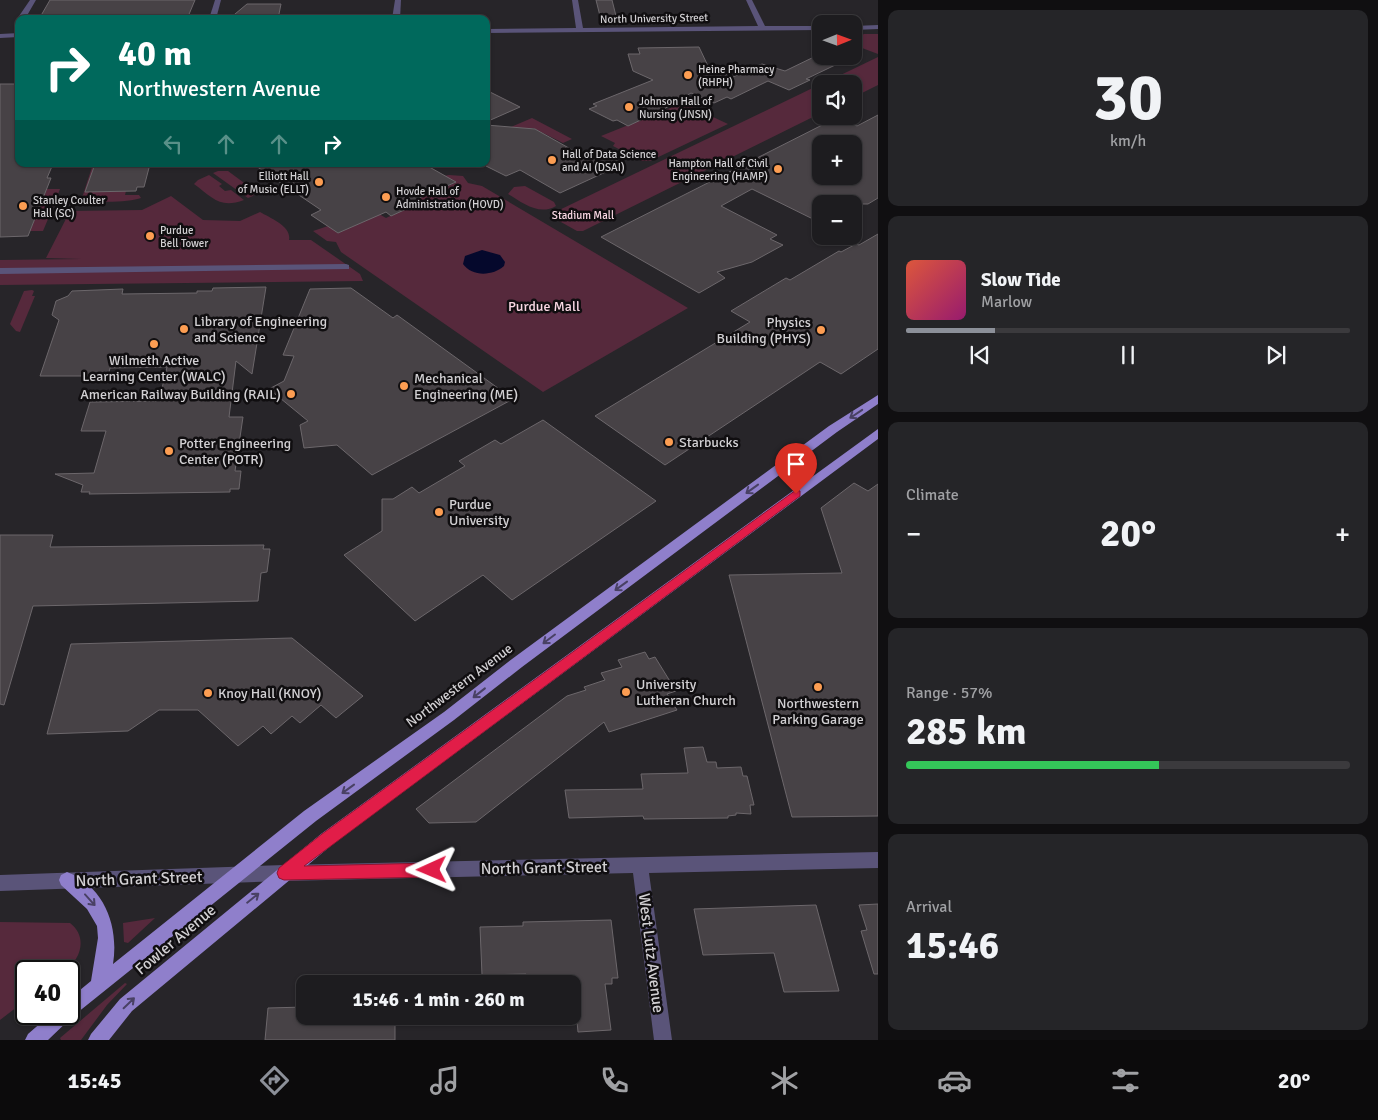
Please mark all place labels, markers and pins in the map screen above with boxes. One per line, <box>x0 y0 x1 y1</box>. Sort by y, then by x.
place label: Heine Pharmacy (RHPH) <box>698 63 775 89</box>
marker: Heine Pharmacy (RHPH) <box>682 69 694 81</box>
place label: Johnson Hall of Nursing (JNSN) <box>639 95 713 121</box>
marker: Johnson Hall of Nursing (JNSN) <box>623 101 635 113</box>
place label: Hall of Data Science and AI (DSAI) <box>562 148 656 174</box>
marker: Hall of Data Science and AI (DSAI) <box>546 154 558 166</box>
place label: Hampton Hall of Civil Engineering (HAMP) <box>668 157 768 183</box>
marker: Hampton Hall of Civil Engineering (HAMP) <box>772 163 784 175</box>
place label: Elliott Hall of Music (ELLT) <box>238 170 309 196</box>
marker: Elliott Hall of Music (ELLT) <box>313 176 325 188</box>
place label: Hovde Hall of Administration (HOVD) <box>396 185 504 211</box>
marker: Hovde Hall of Administration (HOVD) <box>380 191 392 203</box>
place label: Stanley Coulter Hall (SC) <box>33 194 105 220</box>
marker: Stanley Coulter Hall (SC) <box>17 200 29 212</box>
place label: Purdue Bell Tower <box>160 224 208 250</box>
marker: Purdue Bell Tower <box>144 230 156 242</box>
place label: Library of Engineering and Science <box>194 313 327 346</box>
place label: Physics Building (PHYS) <box>717 314 811 347</box>
marker: Library of Engineering and Science <box>178 323 190 335</box>
marker: Physics Building (PHYS) <box>815 324 827 336</box>
marker: Wilmeth Active Learning Center (WALC) <box>148 338 160 350</box>
place label: Wilmeth Active Learning Center (WALC) <box>82 352 226 385</box>
place label: Mechanical Engineering (ME) <box>414 370 518 403</box>
marker: Mechanical Engineering (ME) <box>398 380 410 392</box>
place label: American Railway Building (RAIL) <box>80 386 281 403</box>
marker: American Railway Building (RAIL) <box>285 388 297 400</box>
place label: Starbucks <box>679 434 739 451</box>
place label: Potter Engineering Center (POTR) <box>179 435 291 468</box>
marker: Starbucks <box>663 436 675 448</box>
pin <box>775 443 817 494</box>
marker: Potter Engineering Center (POTR) <box>163 445 175 457</box>
place label: Purdue University <box>449 496 510 529</box>
marker: Purdue University <box>433 506 445 518</box>
place label: University Lutheran Church <box>636 676 736 709</box>
marker: Northwestern Parking Garage <box>812 681 824 693</box>
place label: Knoy Hall (KNOY) <box>218 685 322 702</box>
marker: University Lutheran Church <box>620 686 632 698</box>
marker: Knoy Hall (KNOY) <box>202 687 214 699</box>
place label: Northwestern Parking Garage <box>772 695 864 728</box>

